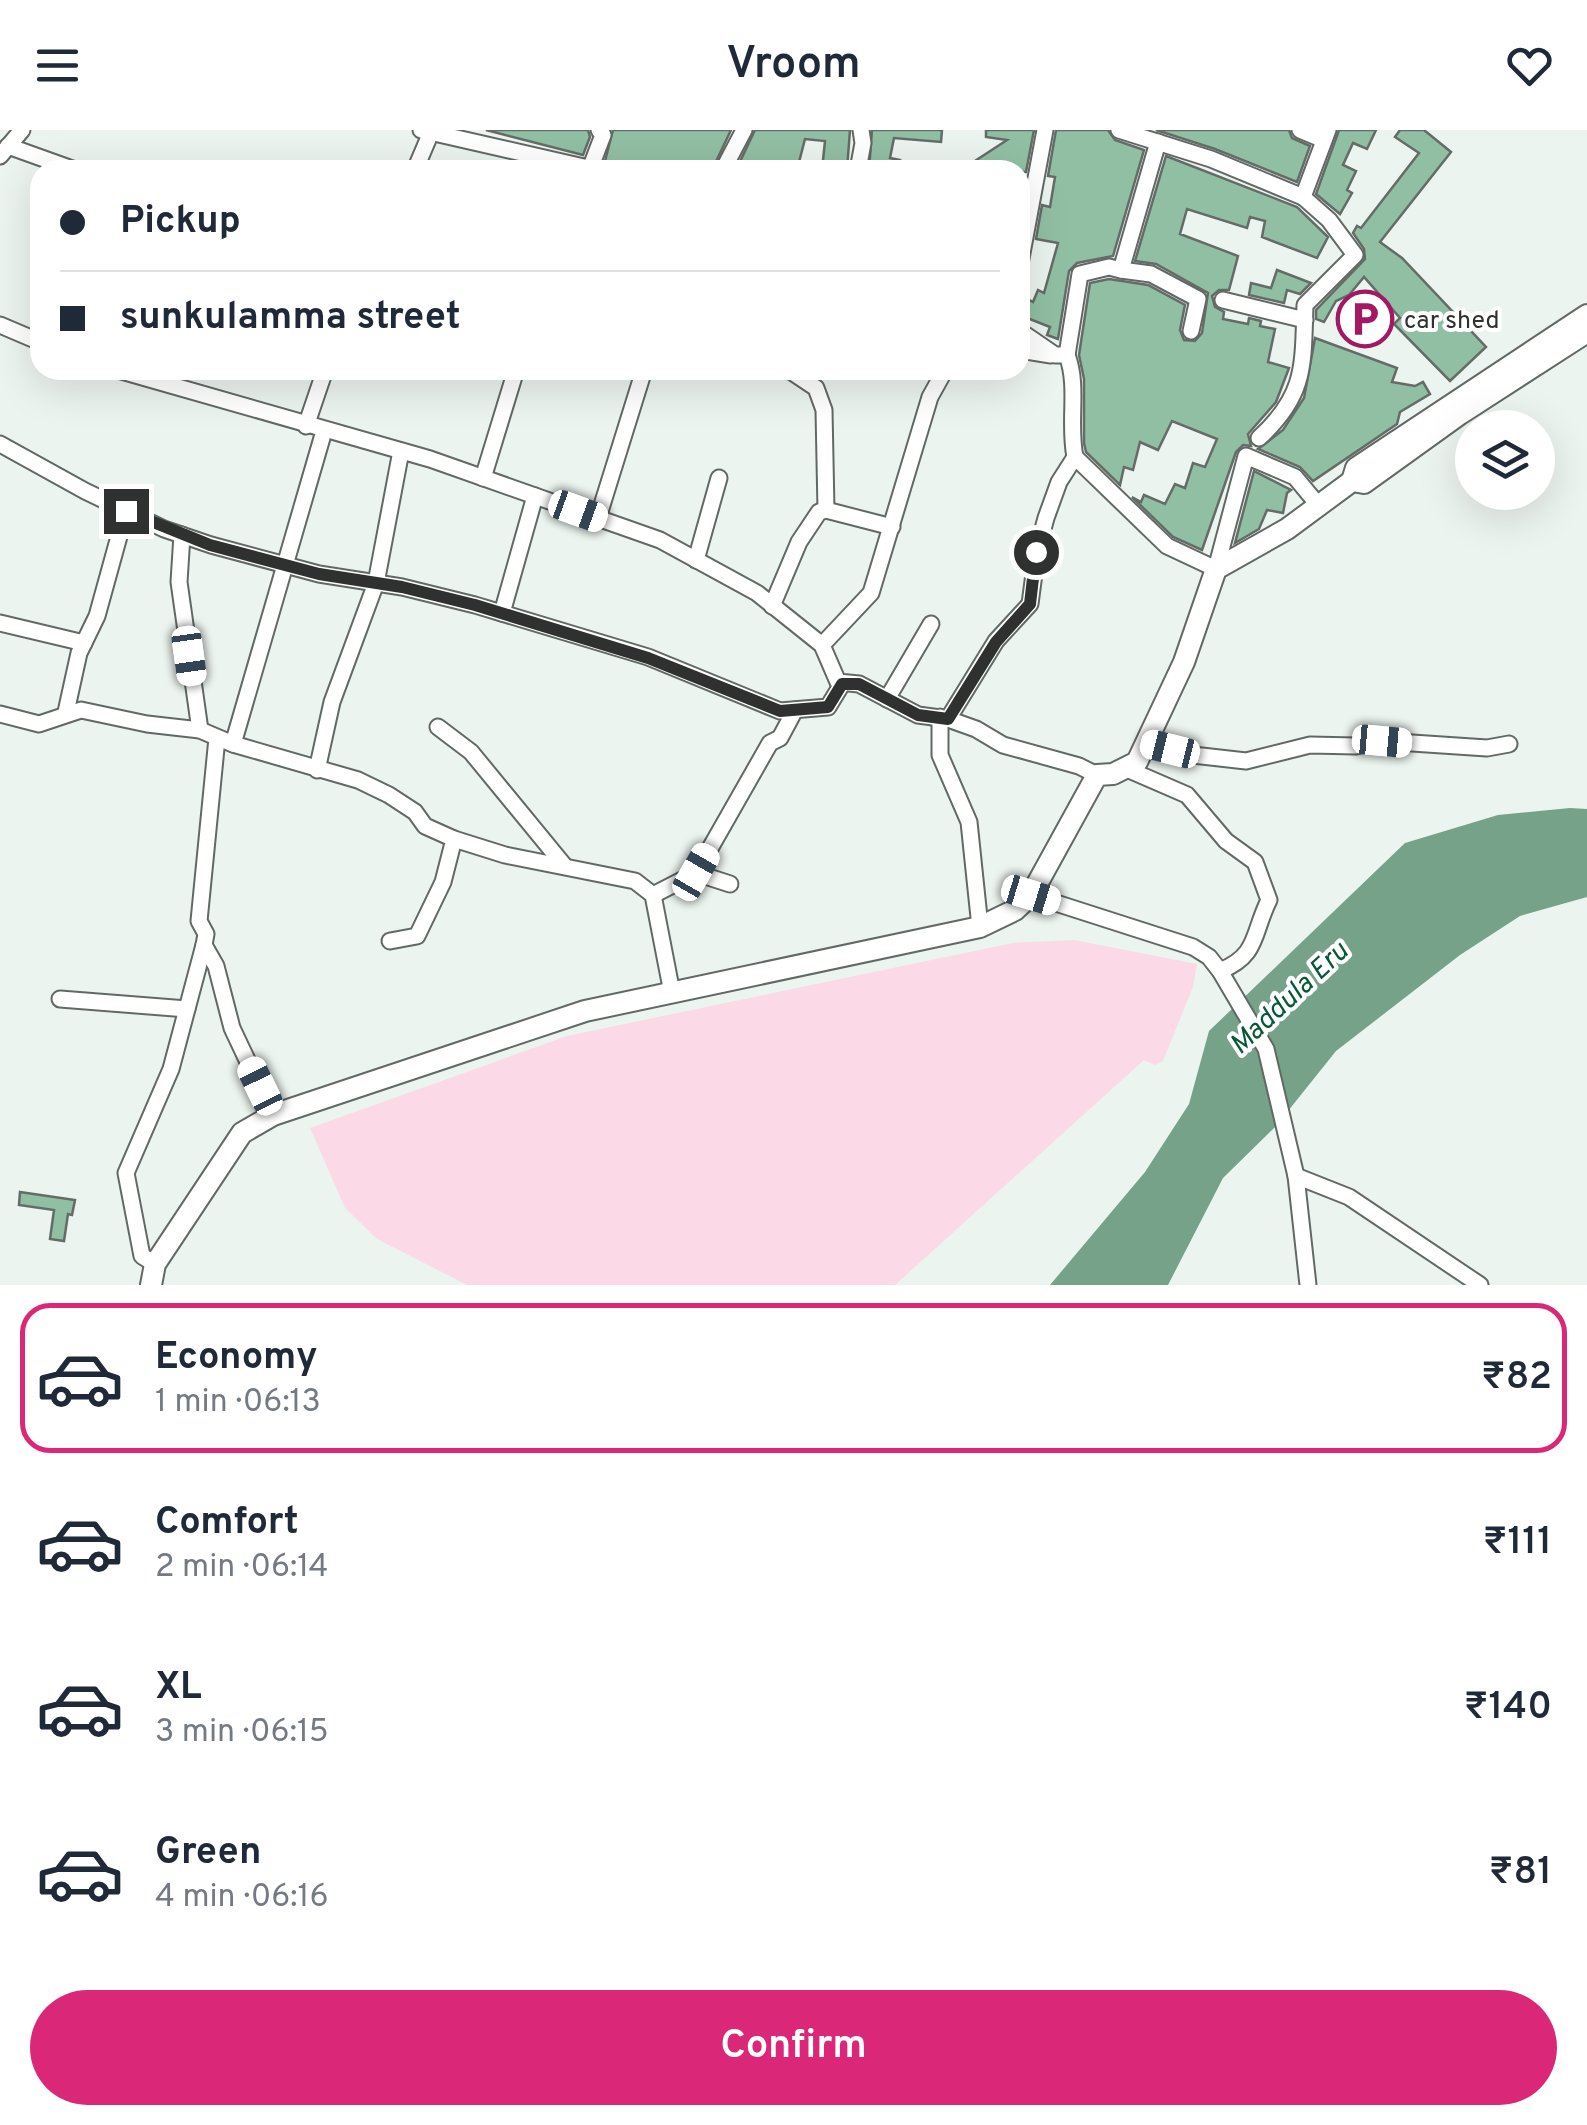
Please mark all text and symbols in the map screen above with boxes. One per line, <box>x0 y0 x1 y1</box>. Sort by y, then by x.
text: Vroom <box>726 37 861 94</box>
icon: menu <box>30 38 85 93</box>
icon: heart <box>1502 38 1557 93</box>
text: Pickup <box>120 198 241 247</box>
parking icon: car shed <box>1335 289 1395 349</box>
text: sunkulamma street <box>120 294 461 343</box>
place label: car shed <box>1404 306 1499 338</box>
map controls <box>1455 410 1555 510</box>
button: layers <box>1455 410 1555 510</box>
car <box>545 487 611 535</box>
route end <box>104 489 149 534</box>
route start <box>1014 530 1059 575</box>
car <box>170 624 208 688</box>
car <box>1351 723 1413 759</box>
car <box>1137 727 1203 771</box>
car <box>668 839 724 905</box>
car <box>998 872 1064 918</box>
water label: Maddula Eru <box>1223 934 1358 1064</box>
car <box>233 1052 287 1120</box>
icon: car <box>35 1333 125 1423</box>
text: Economy <box>155 1334 317 1383</box>
text: ₹82 <box>1481 1354 1552 1403</box>
text: 1 min · 06:13 <box>155 1383 321 1423</box>
icon: car <box>35 1498 125 1588</box>
text: Comfort <box>155 1499 299 1548</box>
text: ₹111 <box>1483 1519 1552 1568</box>
text: 2 min · 06:14 <box>155 1548 328 1588</box>
icon: car <box>35 1663 125 1753</box>
text: XL <box>155 1664 202 1713</box>
text: ₹140 <box>1464 1684 1552 1733</box>
text: 3 min · 06:15 <box>155 1713 329 1753</box>
icon: car <box>35 1828 125 1918</box>
text: Green <box>155 1829 261 1878</box>
text: ₹81 <box>1489 1849 1552 1898</box>
text: 4 min · 06:16 <box>155 1878 329 1918</box>
button: Confirm <box>30 1990 1557 2105</box>

